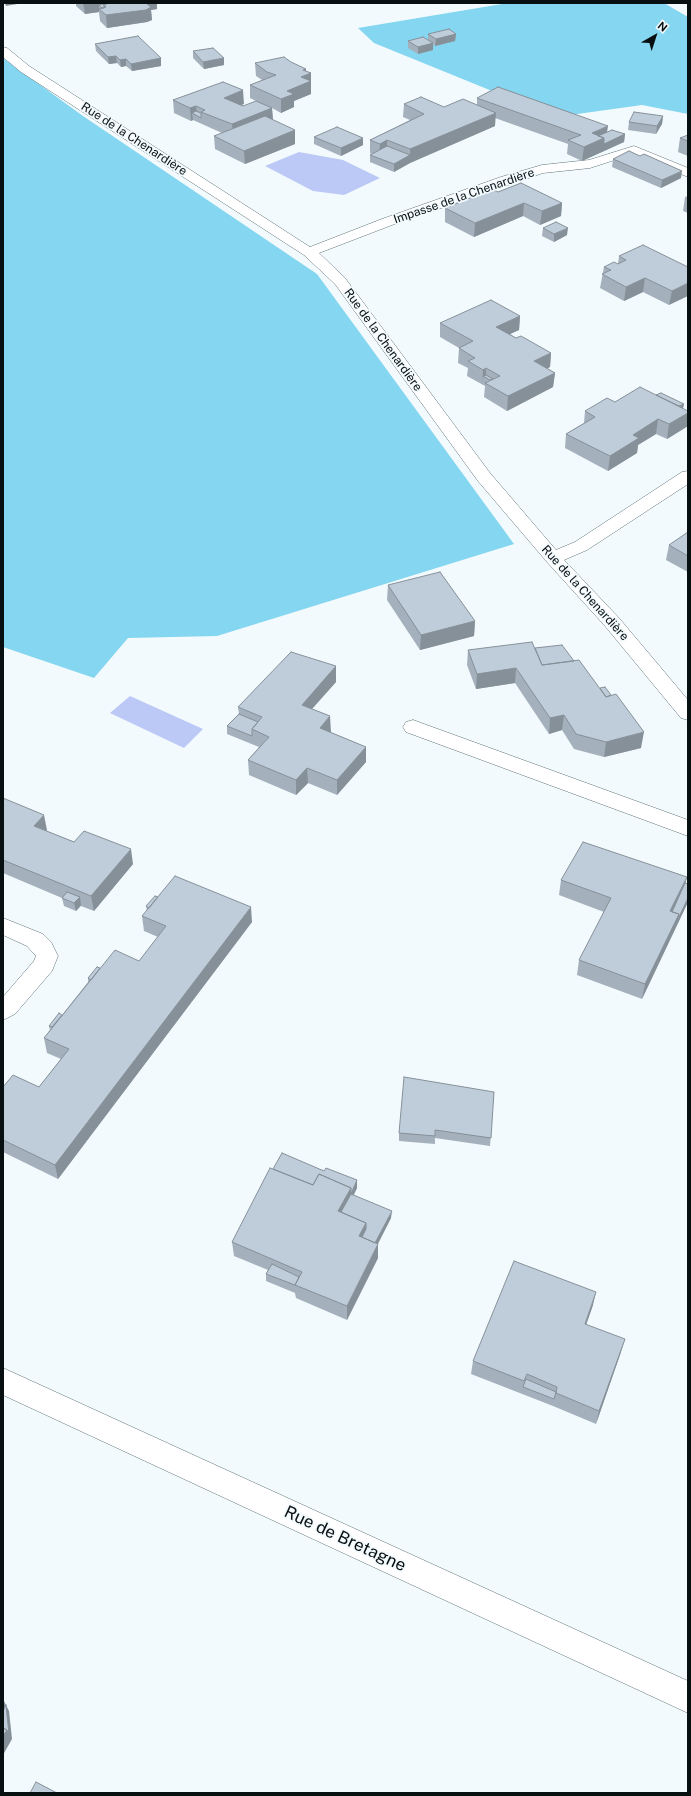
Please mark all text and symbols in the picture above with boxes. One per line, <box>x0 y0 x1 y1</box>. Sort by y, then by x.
north arrow <box>635 16 675 56</box>
text: N <box>655 19 670 34</box>
street label: Rue de la Chenardière <box>78 99 190 179</box>
street label: Impasse de la Chenardière <box>392 165 536 227</box>
street label: Rue de la Chenardière <box>341 286 425 394</box>
street label: Rue de la Chenardière <box>538 542 632 644</box>
street label: Rue de Bretagne <box>281 1502 409 1576</box>

